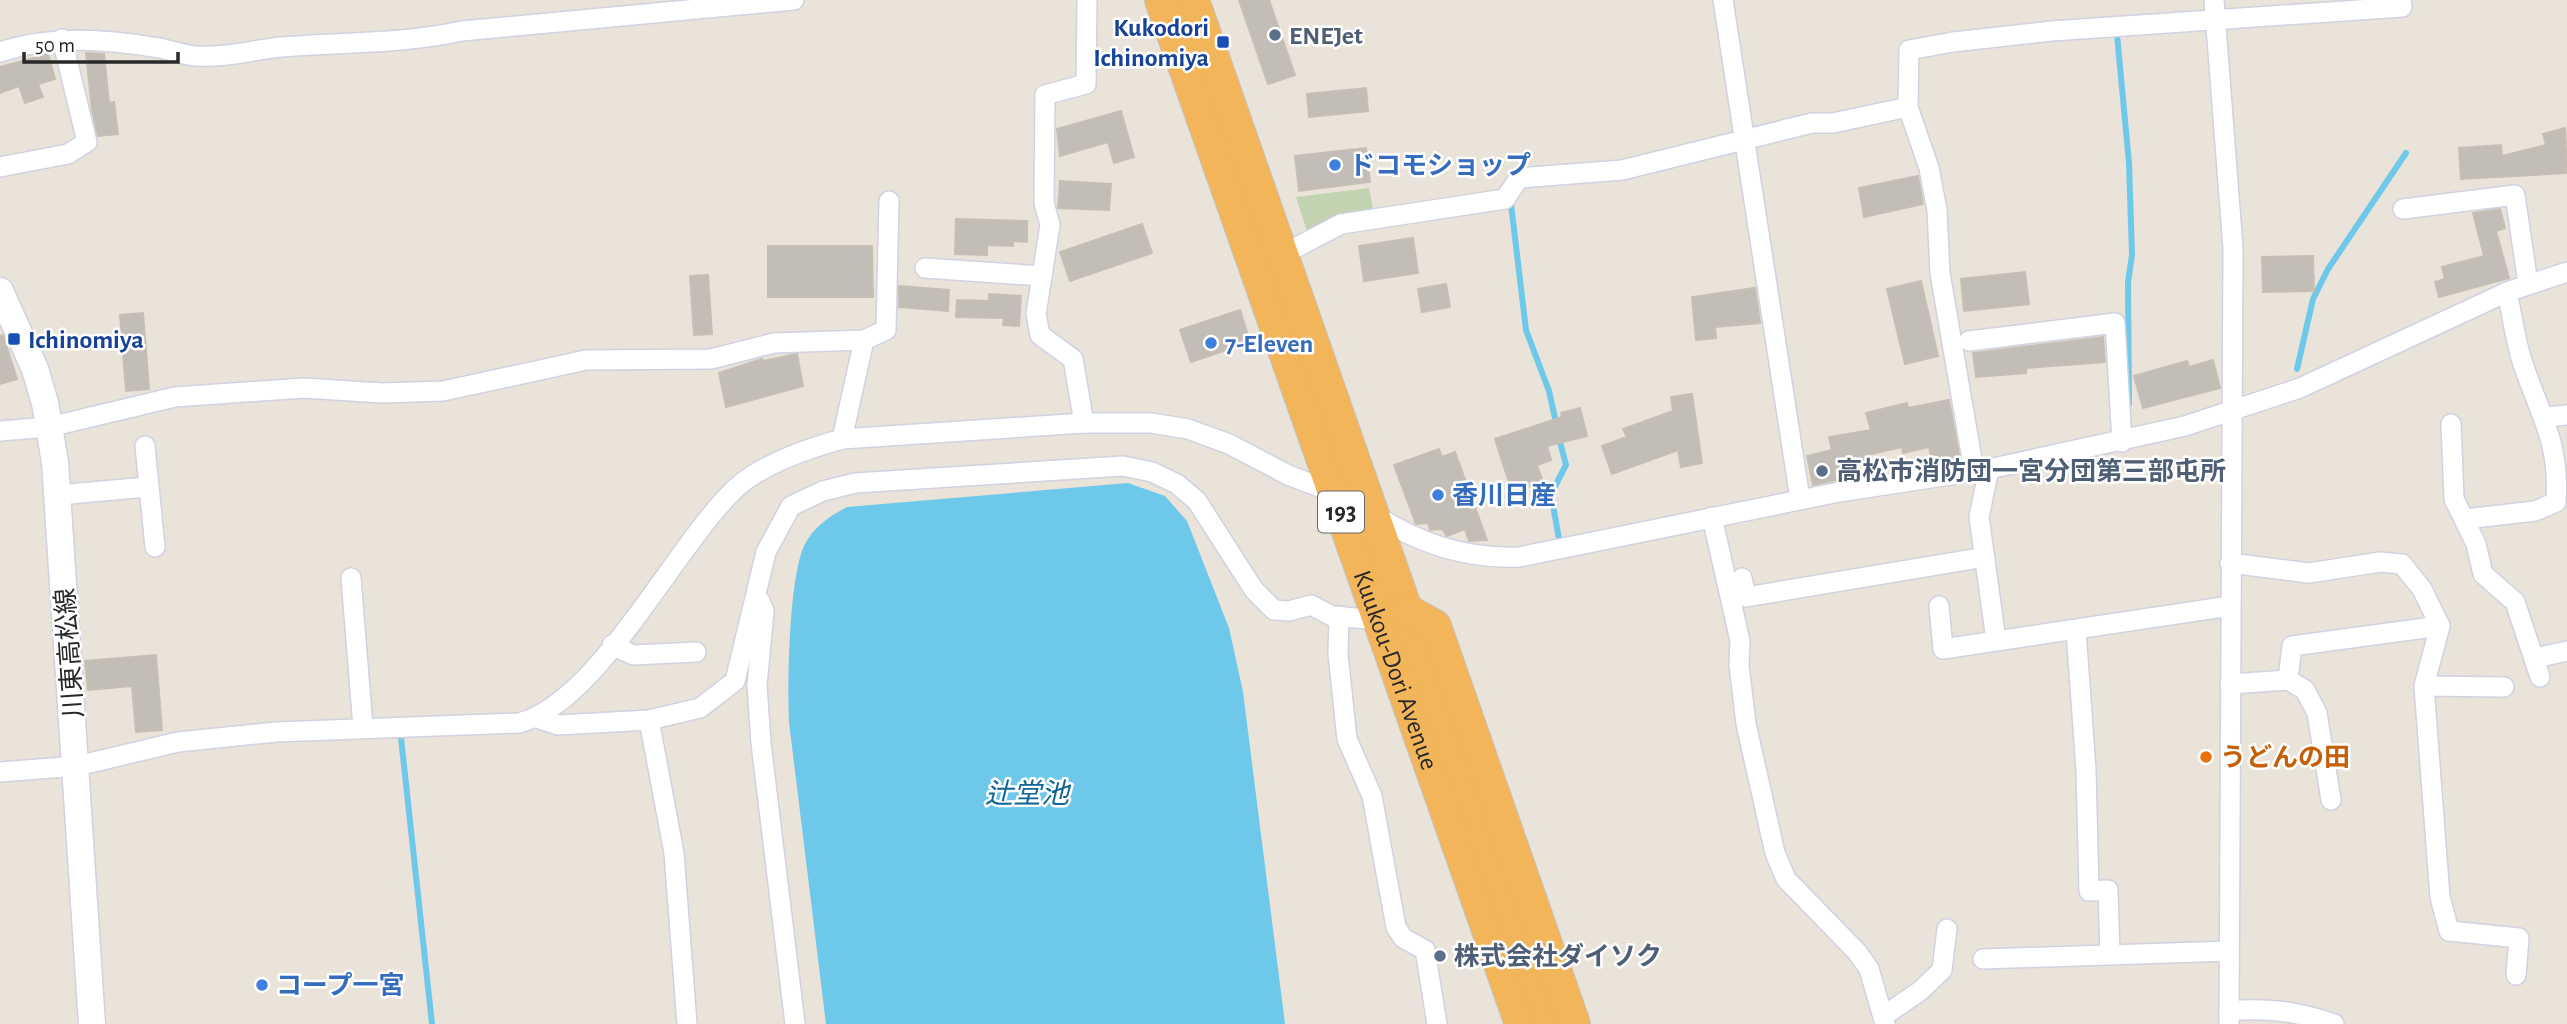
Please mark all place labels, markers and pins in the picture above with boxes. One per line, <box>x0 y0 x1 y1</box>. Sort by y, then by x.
place label: Kukodori Ichinomiya <box>1093 15 1209 71</box>
place label: ENEJet <box>1289 23 1363 49</box>
marker: ENEJet <box>1267 27 1283 43</box>
marker: Kukodori Ichinomiya <box>1215 34 1231 50</box>
place label: ドコモショップ <box>1349 151 1531 179</box>
marker: ドコモショップ <box>1327 157 1343 173</box>
place label: Ichinomiya <box>28 327 144 353</box>
marker: Ichinomiya <box>6 331 22 347</box>
place label: 7-Eleven <box>1225 331 1313 357</box>
marker: 7-Eleven <box>1203 335 1219 351</box>
place label: 高松市消防団一宮分団第三部屯所 <box>1836 457 2226 485</box>
marker: 高松市消防団一宮分団第三部屯所 <box>1814 463 1830 479</box>
place label: 香川日産 <box>1452 481 1556 509</box>
marker: 香川日産 <box>1430 487 1446 503</box>
place label: うどんの田 <box>2220 744 2350 771</box>
marker: うどんの田 <box>2198 749 2214 765</box>
place label: 株式会社ダイソク <box>1454 942 1662 970</box>
marker: 株式会社ダイソク <box>1432 948 1448 964</box>
place label: コープ一宮 <box>276 971 404 999</box>
marker: コープ一宮 <box>254 977 270 993</box>

